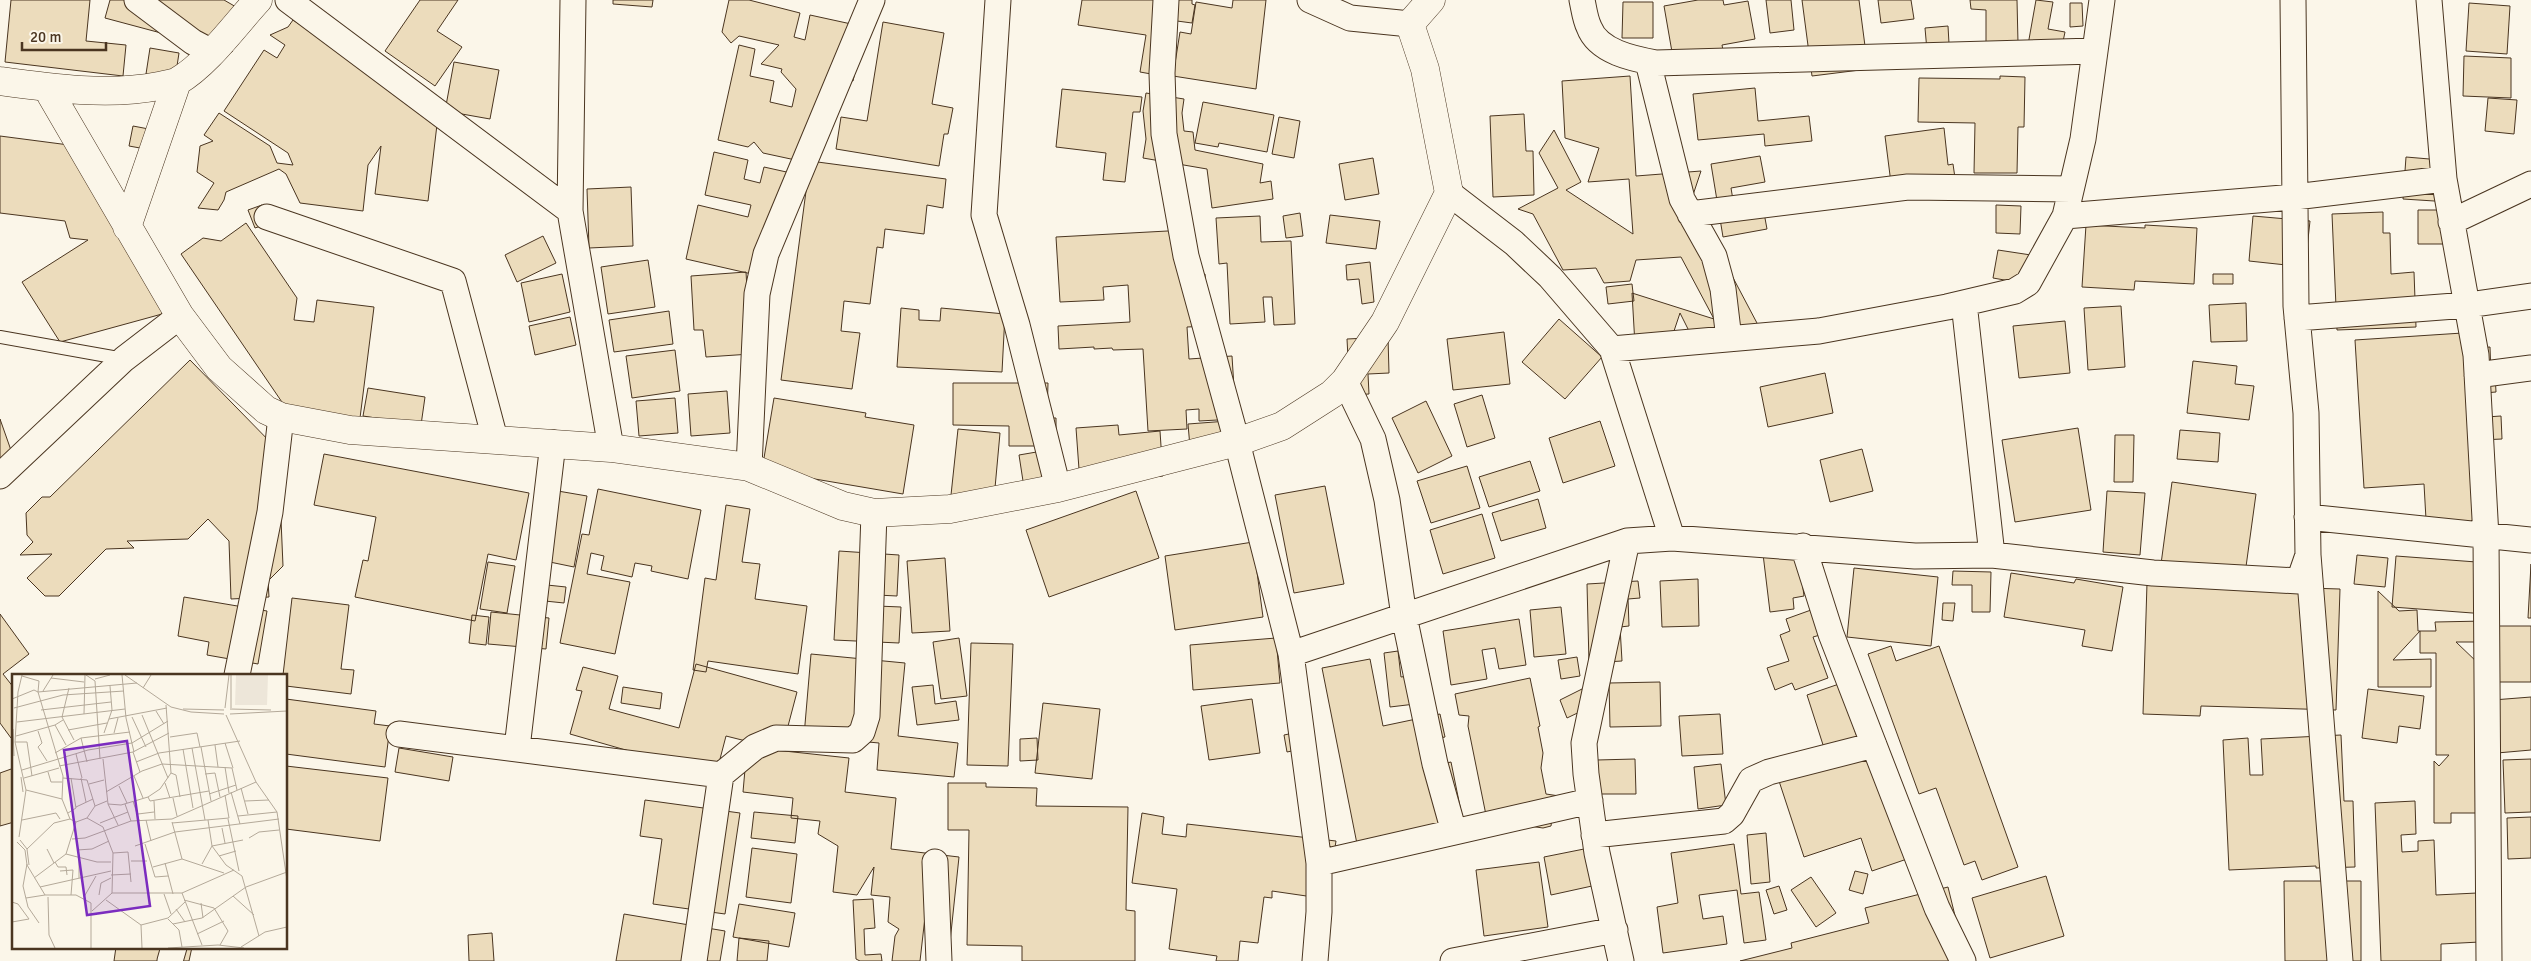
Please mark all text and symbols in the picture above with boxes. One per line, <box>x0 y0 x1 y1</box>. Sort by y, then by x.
scale bar <box>22 20 106 52</box>
text: 20 m <box>30 28 61 46</box>
inset map <box>12 674 288 948</box>

